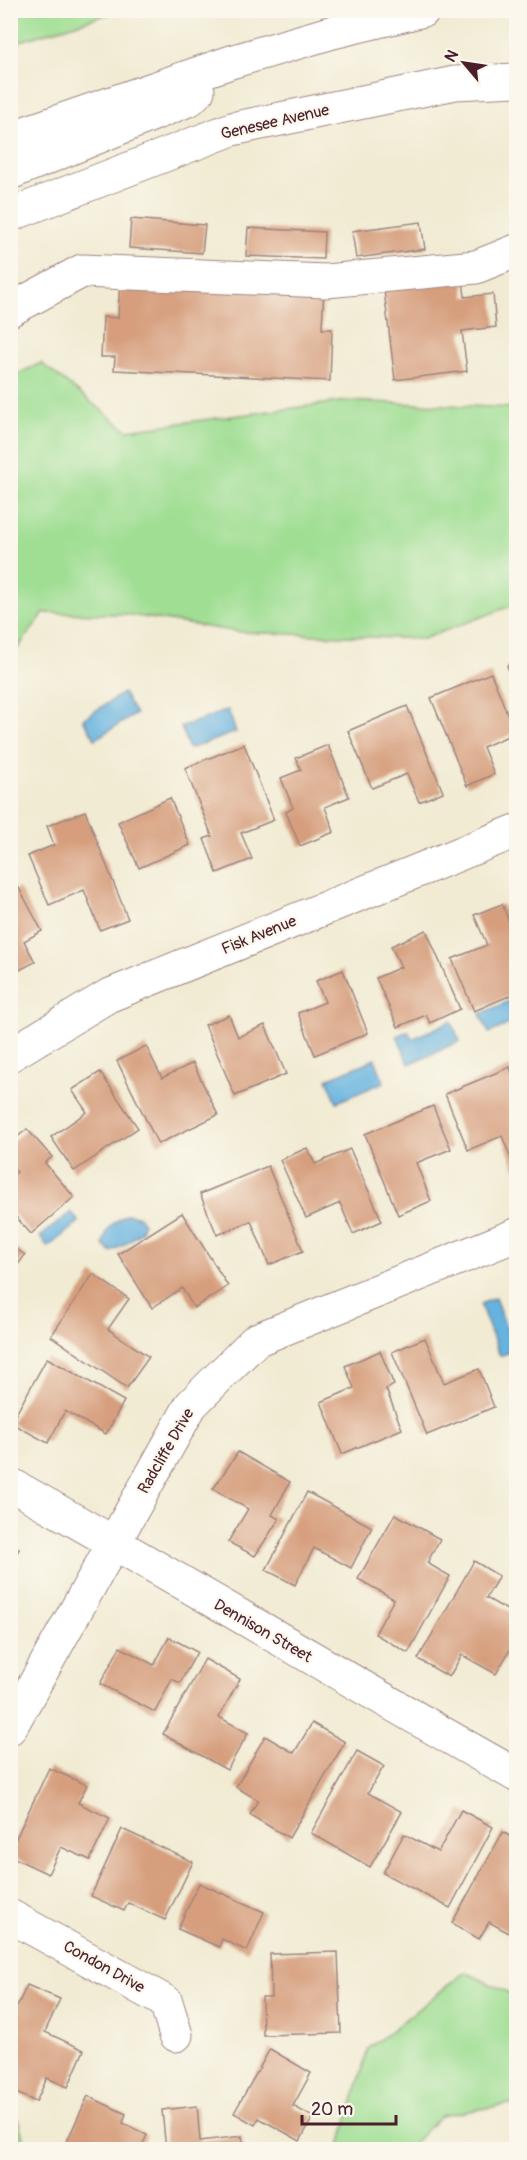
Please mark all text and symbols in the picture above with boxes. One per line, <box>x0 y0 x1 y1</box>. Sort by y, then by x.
north arrow <box>434 33 494 93</box>
text: N <box>440 46 463 66</box>
street label: Genesee Avenue <box>219 100 331 144</box>
street label: Fisk Avenue <box>219 911 299 959</box>
street label: Radcliffe Drive <box>134 1405 199 1497</box>
street label: Dennison Street <box>210 1595 316 1667</box>
street label: Condon Drive <box>60 1936 148 1998</box>
scale bar <box>302 2088 396 2126</box>
text: 20 m <box>311 2098 353 2121</box>

